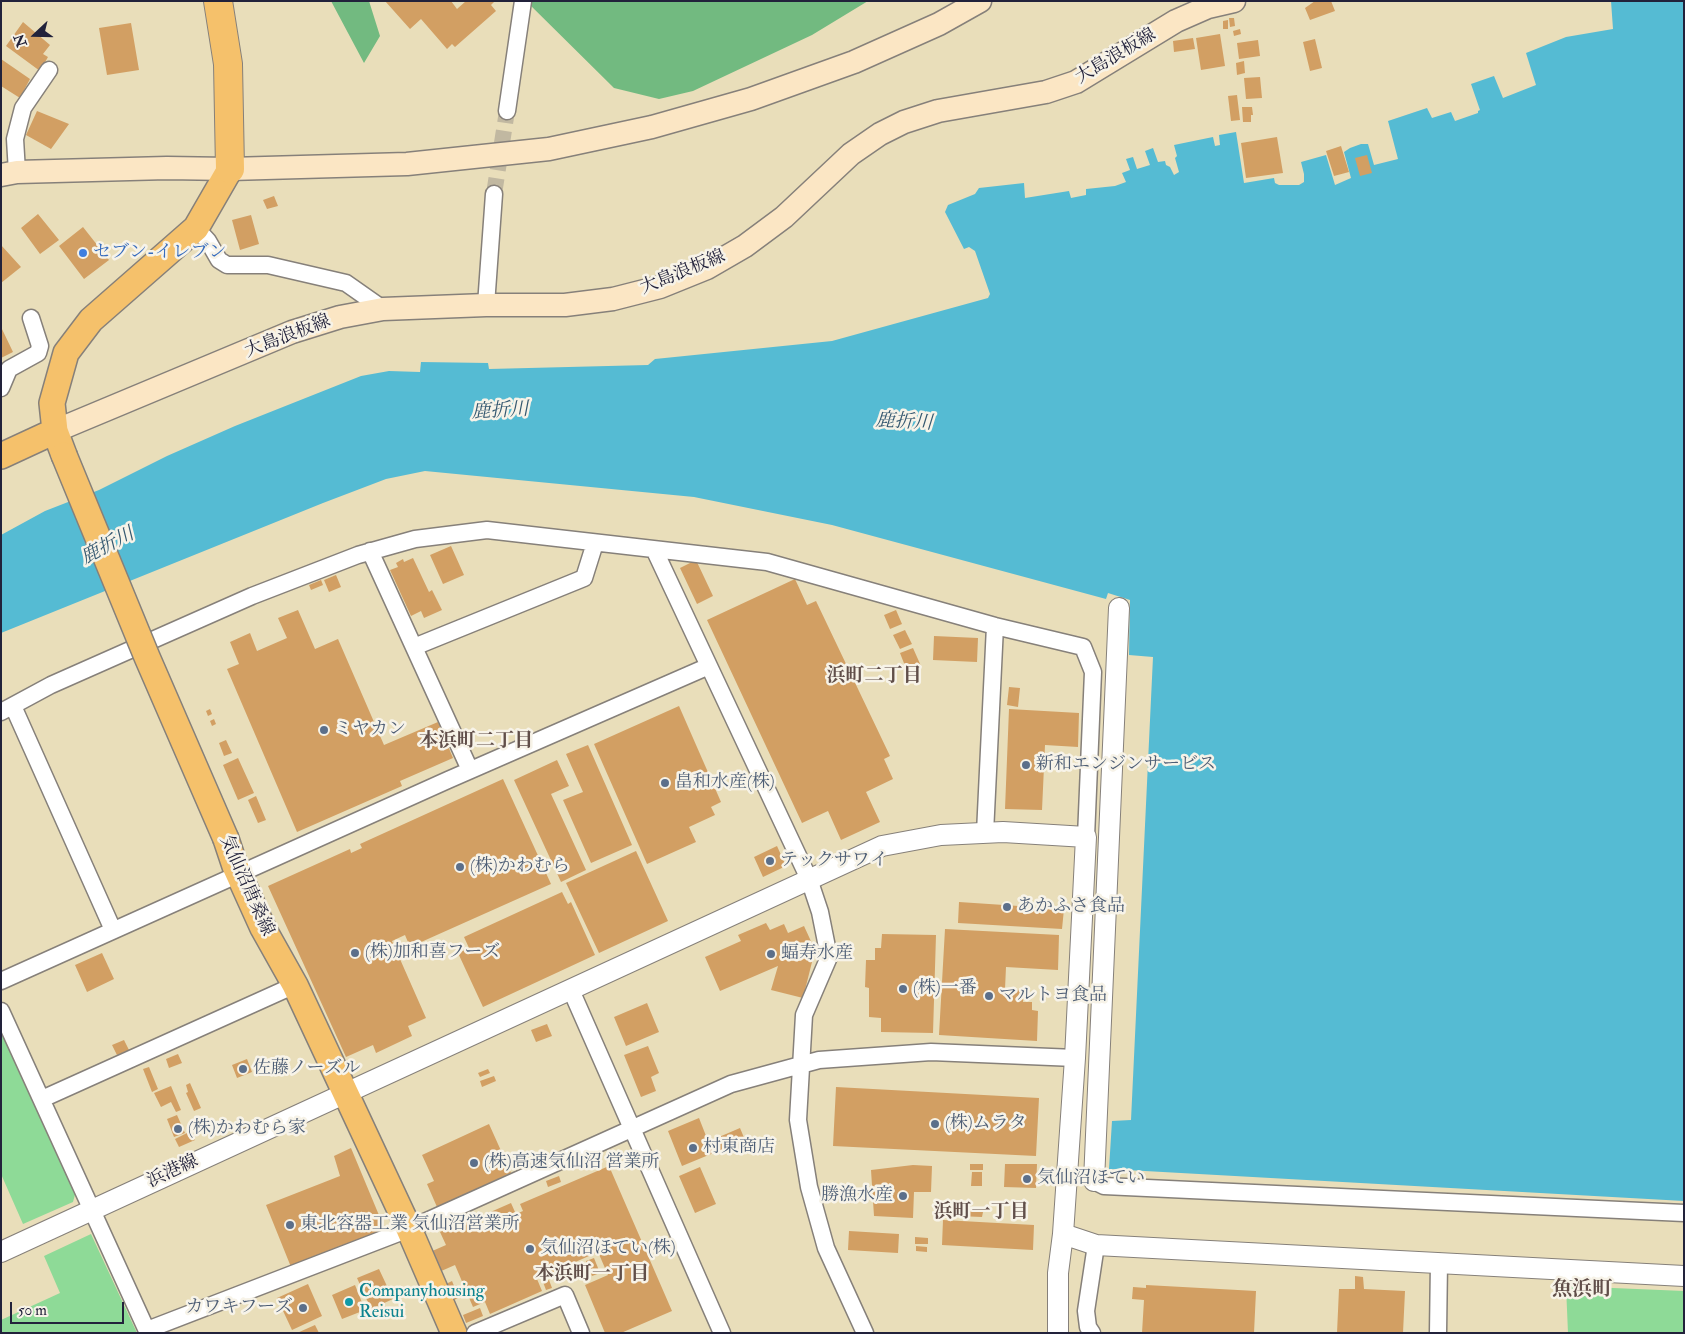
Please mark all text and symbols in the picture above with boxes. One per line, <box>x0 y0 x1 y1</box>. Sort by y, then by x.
north arrow <box>10 10 60 60</box>
street label: 大島浪板線 <box>1072 25 1160 89</box>
text: N <box>10 32 31 49</box>
place label: セブン-イレブン <box>93 242 227 264</box>
street label: 大島浪板線 <box>637 246 729 300</box>
marker: セブン-イレブン <box>77 247 89 259</box>
street label: 大島浪板線 <box>242 311 334 363</box>
water label: 鹿折川 <box>471 399 529 425</box>
water label: 鹿折川 <box>875 410 933 436</box>
water label: 鹿折川 <box>77 524 139 570</box>
district label: 浜町二丁目 <box>827 666 921 688</box>
place label: ミヤカン <box>334 719 406 741</box>
marker: ミヤカン <box>318 724 330 736</box>
district label: 本浜町二丁目 <box>419 731 533 753</box>
place label: 新和エンジンサービス <box>1036 754 1216 776</box>
marker: 新和エンジンサービス <box>1020 759 1032 771</box>
place label: 畠和水産(株) <box>675 772 775 794</box>
marker: 畠和水産(株) <box>659 777 671 789</box>
street label: 気仙沼唐桑線 <box>214 832 278 940</box>
place label: テックサワイ <box>780 850 888 872</box>
marker: テックサワイ <box>764 855 776 867</box>
place label: (株)かわむら <box>470 856 570 878</box>
marker: (株)かわむら <box>454 861 466 873</box>
place label: あかふさ食品 <box>1017 896 1125 918</box>
marker: あかふさ食品 <box>1001 901 1013 913</box>
place label: (株)加和喜フーズ <box>365 942 500 964</box>
place label: 蝠寿水産 <box>781 943 853 965</box>
marker: (株)加和喜フーズ <box>349 947 361 959</box>
marker: 蝠寿水産 <box>765 948 777 960</box>
place label: (株)一番 <box>913 978 977 1000</box>
marker: (株)一番 <box>897 983 909 995</box>
place label: マルトヨ食品 <box>999 985 1107 1007</box>
marker: マルトヨ食品 <box>983 990 995 1002</box>
place label: 佐藤ノーズル <box>253 1058 360 1080</box>
marker: 佐藤ノーズル <box>237 1063 249 1075</box>
place label: (株)ムラタ <box>945 1113 1027 1135</box>
place label: (株)かわむら家 <box>188 1118 306 1140</box>
marker: (株)ムラタ <box>929 1118 941 1130</box>
marker: (株)かわむら家 <box>172 1123 184 1135</box>
place label: 村東商店 <box>703 1137 775 1159</box>
marker: 村東商店 <box>687 1142 699 1154</box>
street label: 浜港線 <box>144 1151 202 1193</box>
place label: (株)高速気仙沼 営業所 <box>484 1152 660 1174</box>
marker: (株)高速気仙沼 営業所 <box>468 1157 480 1169</box>
place label: 気仙沼ほてい <box>1037 1168 1145 1190</box>
marker: 気仙沼ほてい <box>1021 1173 1033 1185</box>
place label: 勝漁水産 <box>821 1185 893 1207</box>
marker: 勝漁水産 <box>897 1190 909 1202</box>
district label: 浜町一丁目 <box>934 1202 1028 1224</box>
place label: 東北容器工業 気仙沼営業所 <box>300 1214 520 1236</box>
marker: 東北容器工業 気仙沼営業所 <box>284 1219 296 1231</box>
place label: 気仙沼ほてい(株) <box>540 1238 676 1260</box>
marker: 気仙沼ほてい(株) <box>524 1243 536 1255</box>
district label: 本浜町一丁目 <box>535 1264 649 1286</box>
district label: 魚浜町 <box>1552 1279 1612 1303</box>
place label: Companyhousing Reisui <box>359 1281 485 1324</box>
scale bar <box>12 1292 126 1324</box>
marker: Companyhousing Reisui <box>343 1296 355 1308</box>
place label: カワキフーズ <box>186 1297 293 1319</box>
text: 50 m <box>18 1301 47 1320</box>
marker: カワキフーズ <box>297 1302 309 1314</box>

